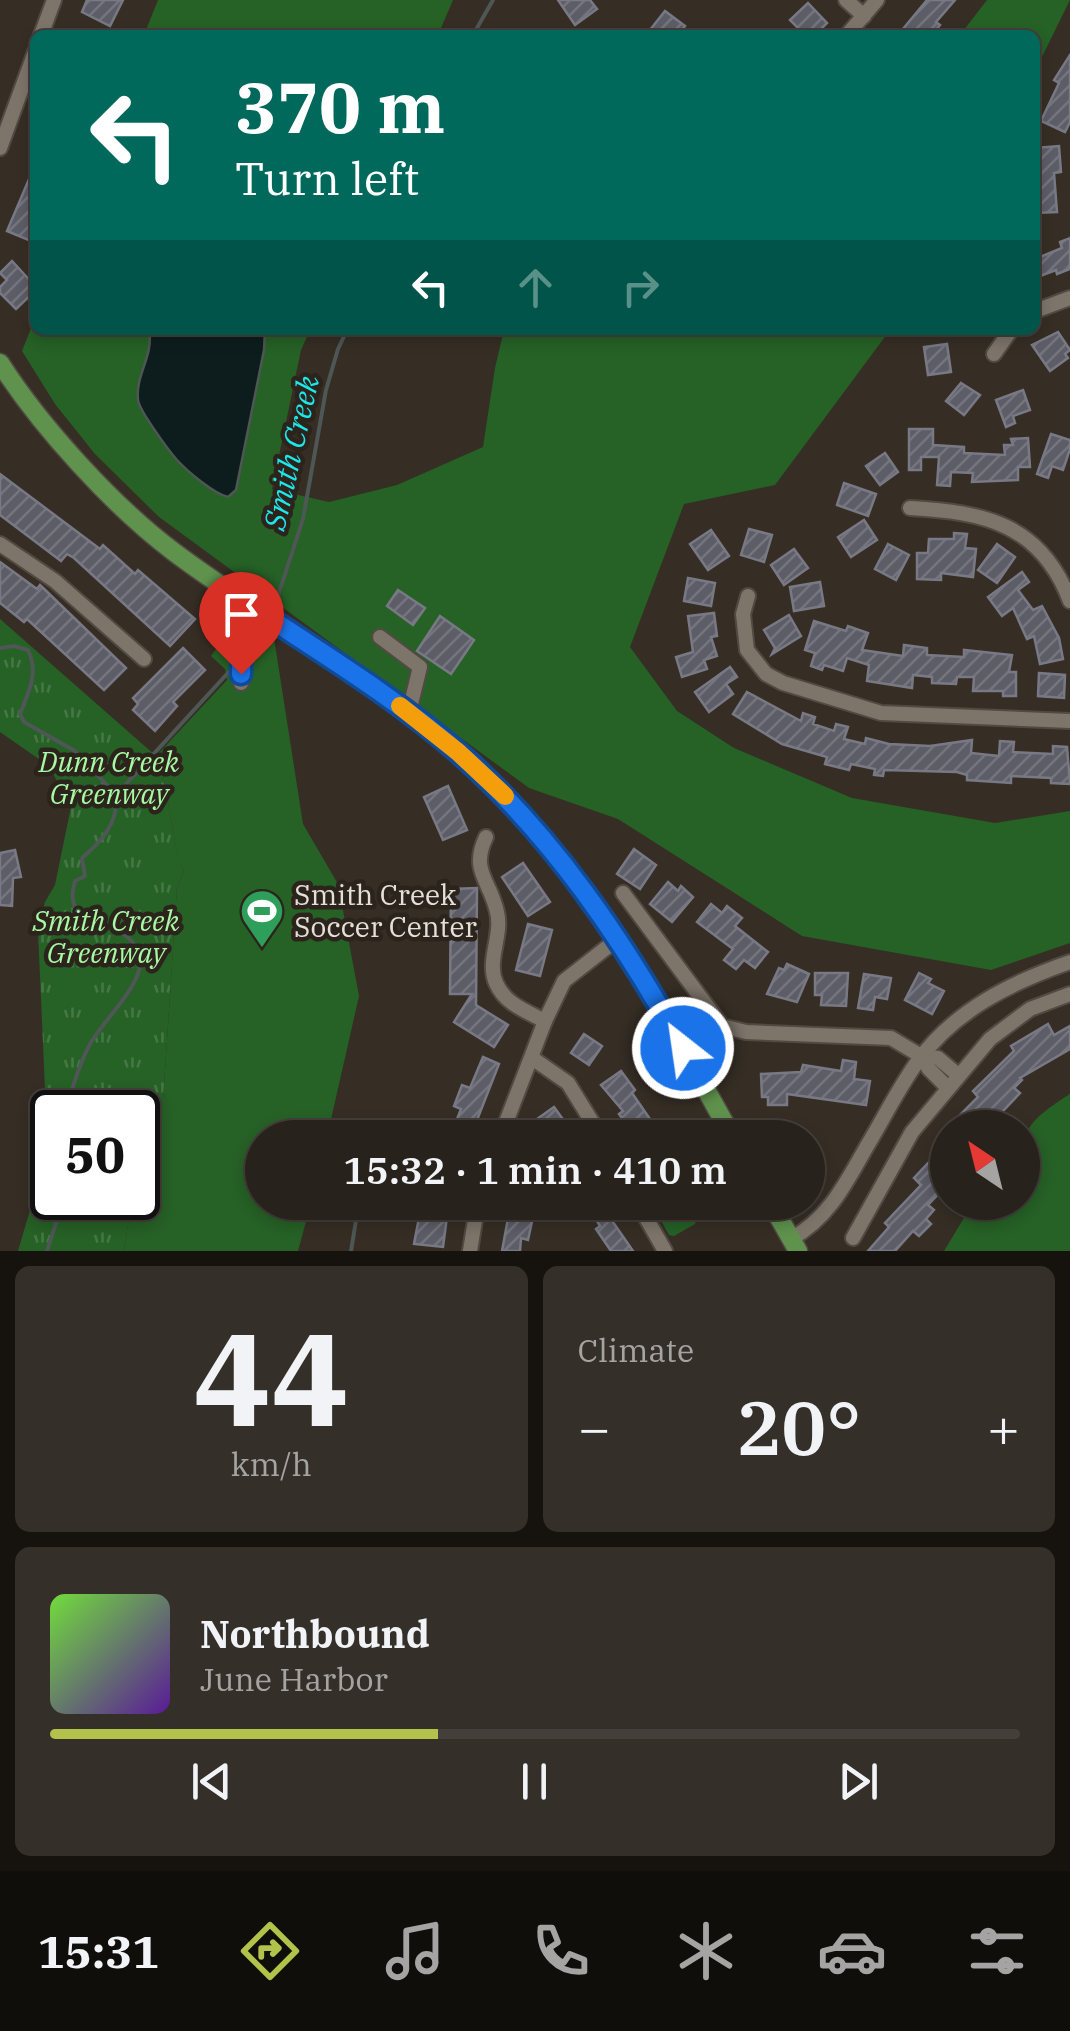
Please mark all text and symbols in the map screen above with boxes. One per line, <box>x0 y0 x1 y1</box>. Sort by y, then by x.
text: 370 m <box>235 61 445 152</box>
icon: left <box>70 70 200 200</box>
text: Turn left <box>235 149 419 207</box>
icon: left <box>403 260 458 315</box>
icon: ahead <box>508 260 563 315</box>
icon: right <box>613 260 668 315</box>
water label: Smith Creek <box>254 372 327 535</box>
pin <box>199 572 284 675</box>
icon: arrive <box>214 587 269 642</box>
park label: Dunn Creek Greenway <box>38 743 179 812</box>
place label: Smith Creek Soccer Center <box>294 876 477 945</box>
sports icon: Smith Creek Soccer Center <box>239 888 285 949</box>
park label: Smith Creek Greenway <box>32 902 180 971</box>
position arrow <box>631 996 735 1100</box>
speed limit sign: 50 <box>30 1090 160 1220</box>
north arrow <box>930 1110 1040 1220</box>
map controls <box>930 1110 1040 1220</box>
text: 15:32 · 1 min · 410 m <box>343 1145 727 1194</box>
text: 44 <box>193 1293 349 1462</box>
text: Climate <box>578 1329 694 1371</box>
text: 20° <box>736 1378 861 1476</box>
text: − <box>578 1392 611 1463</box>
text: + <box>987 1392 1020 1463</box>
text: km/h <box>231 1443 312 1485</box>
text: Northbound <box>200 1609 430 1658</box>
text: June Harbor <box>200 1658 388 1700</box>
icon: previous <box>184 1754 239 1809</box>
icon: pause <box>507 1754 562 1809</box>
icon: next <box>831 1754 886 1809</box>
icon: directions <box>235 1916 305 1986</box>
icon: music <box>380 1916 450 1986</box>
icon: phone <box>526 1916 596 1986</box>
icon: climate <box>671 1916 741 1986</box>
icon: car <box>817 1916 887 1986</box>
icon: filters <box>962 1916 1032 1986</box>
text: 15:31 <box>38 1922 159 1980</box>

